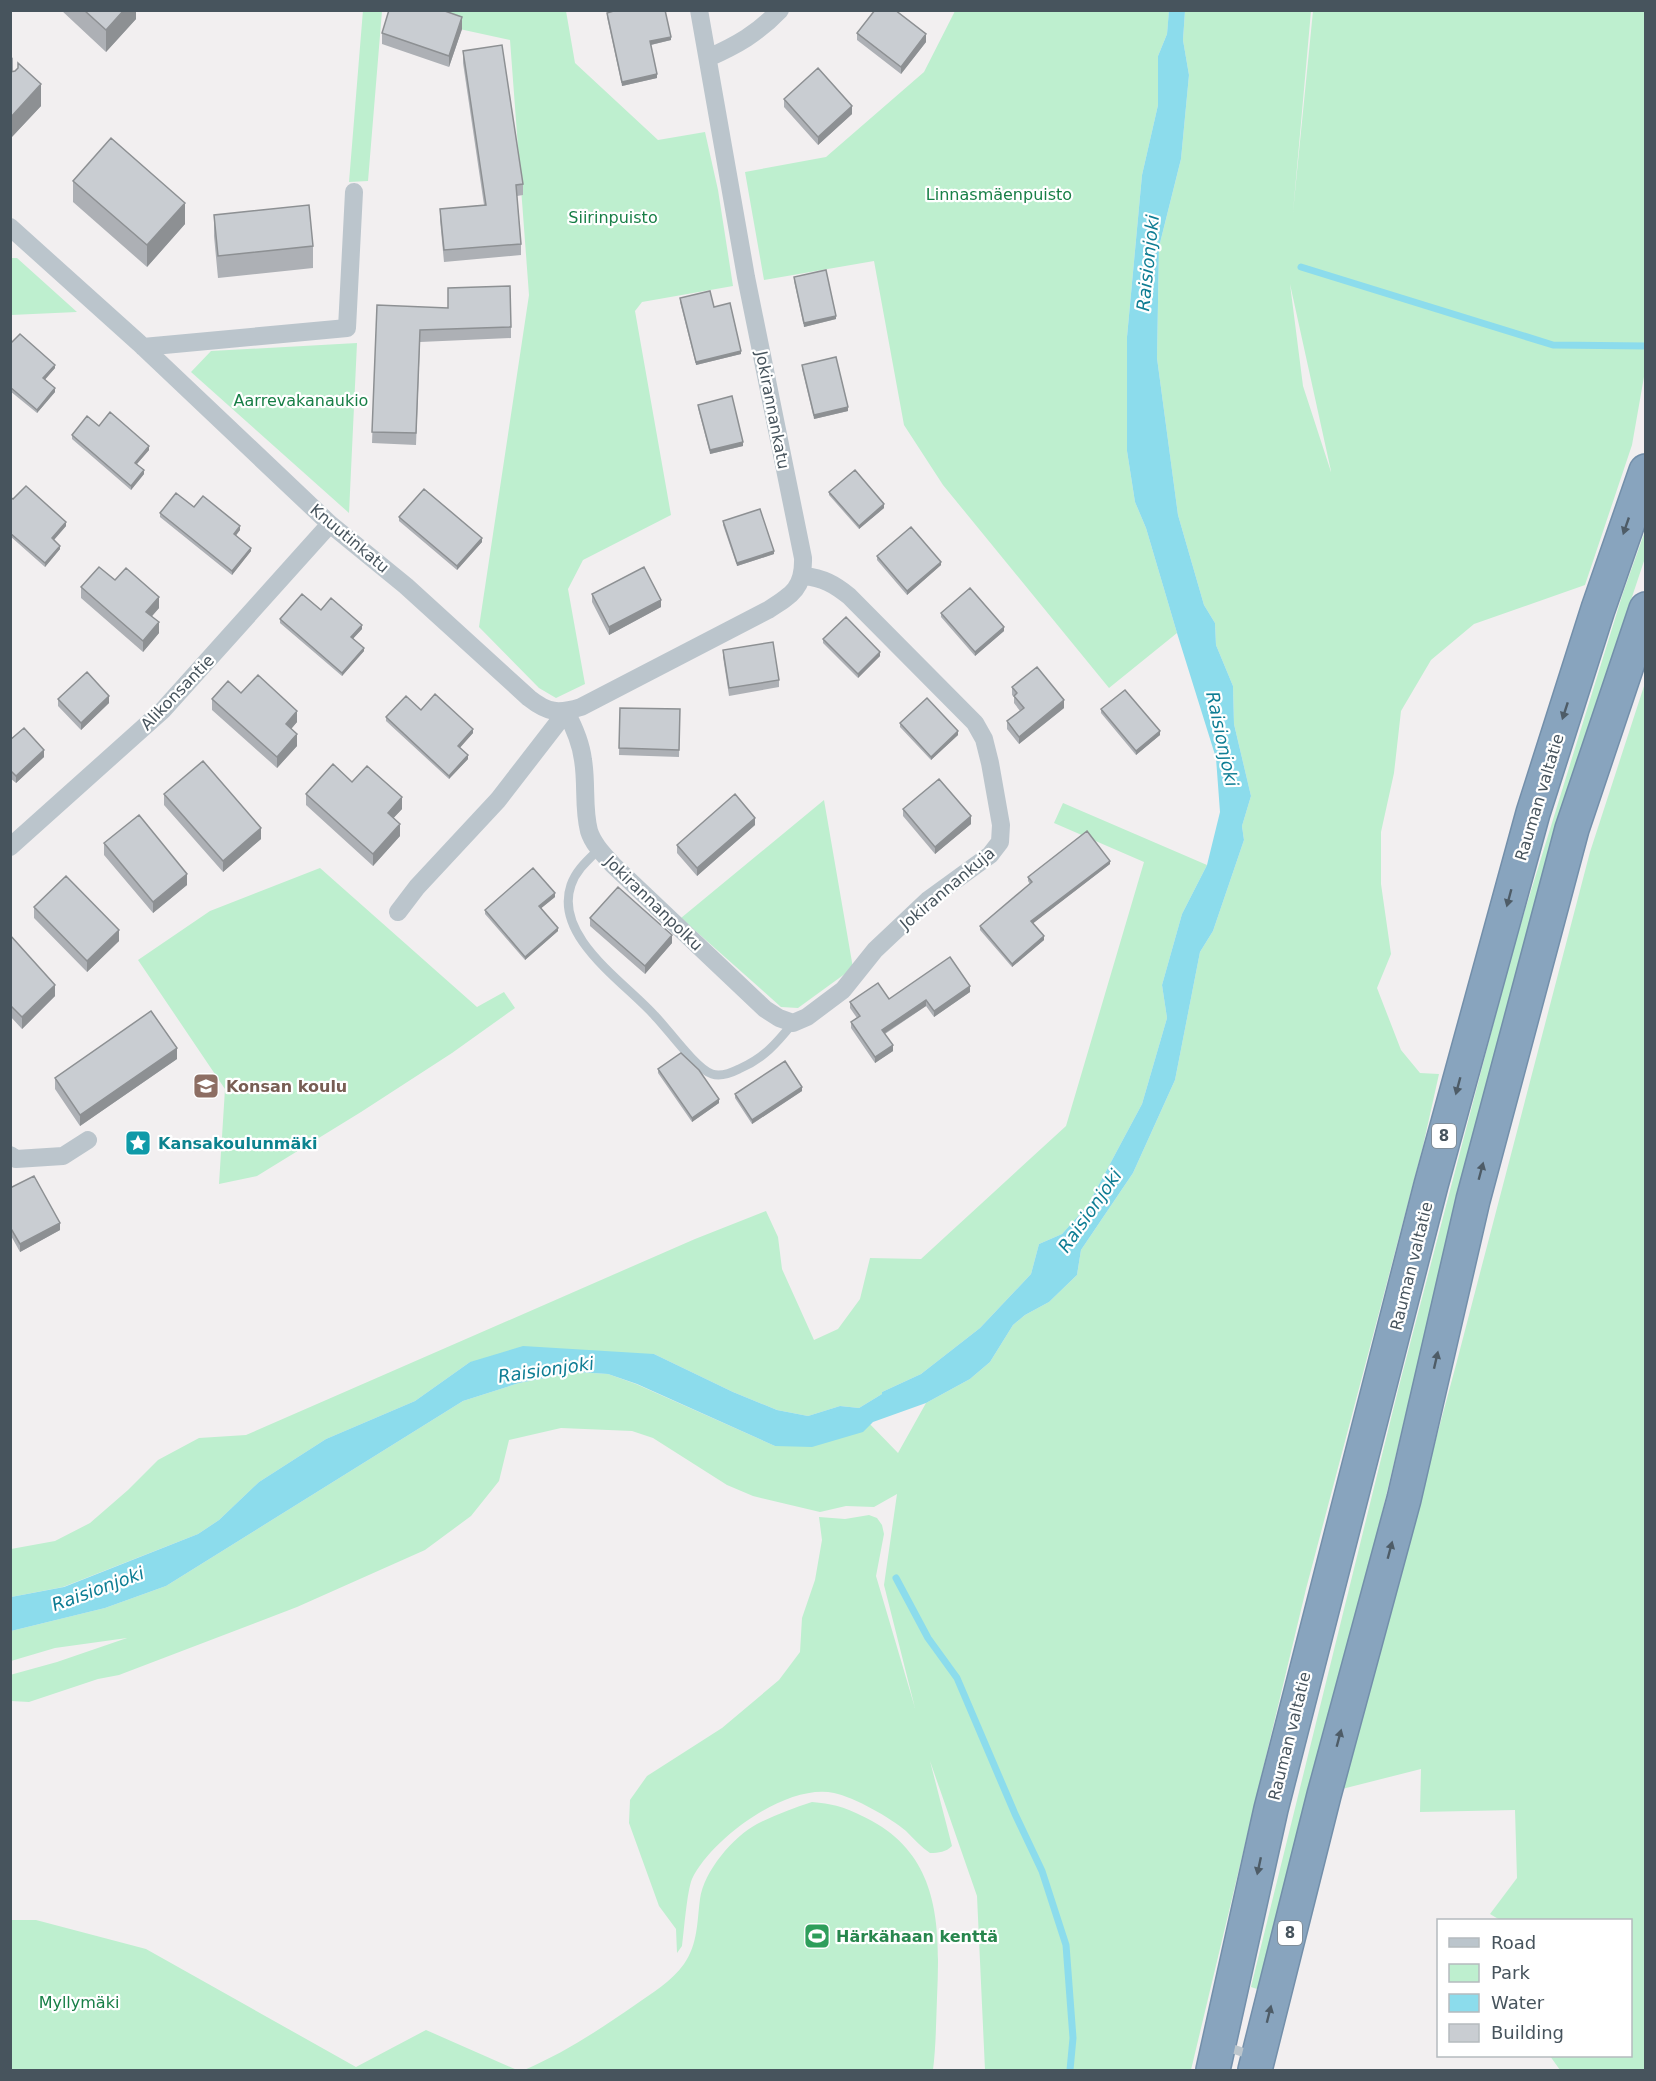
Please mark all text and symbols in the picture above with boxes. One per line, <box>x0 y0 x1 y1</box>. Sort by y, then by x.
park label: Linnasmäenpuisto <box>926 185 1072 204</box>
park label: Siirinpuisto <box>568 208 658 227</box>
water label: Raisionjoki <box>1132 214 1163 312</box>
street label: Jokirannankatu <box>752 348 793 471</box>
park label: Aarrevakanaukio <box>234 391 368 410</box>
street label: Knuutinkatu <box>306 500 393 577</box>
one-way arrow <box>1621 517 1631 535</box>
street label: Alikonsantie <box>137 651 218 734</box>
water label: Raisionjoki <box>1202 689 1243 788</box>
one-way arrow <box>1560 702 1569 720</box>
street label: Rauman valtatie <box>1511 731 1568 863</box>
street label: Jokirannankuja <box>895 843 999 934</box>
street label: Jokirannanpolku <box>600 851 706 955</box>
one-way arrow <box>1504 889 1514 907</box>
school or university icon: Konsan koulu <box>191 1071 221 1101</box>
place label: Konsan koulu <box>226 1077 347 1096</box>
one-way arrow <box>1453 1078 1462 1096</box>
road number: 8 <box>1432 1124 1456 1148</box>
place icon: Kansakoulunmäki <box>123 1128 153 1158</box>
place label: Kansakoulunmäki <box>158 1134 317 1153</box>
one-way arrow <box>1476 1162 1486 1180</box>
water label: Raisionjoki <box>1053 1165 1126 1256</box>
street label: Rauman valtatie <box>1386 1200 1437 1332</box>
one-way arrow <box>1432 1351 1441 1370</box>
water label: Raisionjoki <box>497 1352 595 1387</box>
one-way arrow <box>1386 1541 1396 1559</box>
water label: Raisionjoki <box>49 1562 147 1615</box>
street label: Rauman valtatie <box>1264 1670 1315 1802</box>
one-way arrow <box>1335 1729 1344 1747</box>
one-way arrow <box>1253 1857 1263 1875</box>
legend <box>1437 1919 1632 2057</box>
sports icon: Härkähaan kenttä <box>802 1921 832 1951</box>
road number: 8 <box>1278 1921 1302 1945</box>
place label: Härkähaan kenttä <box>836 1927 998 1946</box>
text: Road <box>1491 1932 1536 1953</box>
text: Park <box>1491 1962 1530 1983</box>
text: Water <box>1491 1992 1545 2013</box>
park label: Myllymäki <box>39 1993 119 2012</box>
one-way arrow <box>1265 2005 1275 2023</box>
text: Building <box>1491 2022 1564 2043</box>

